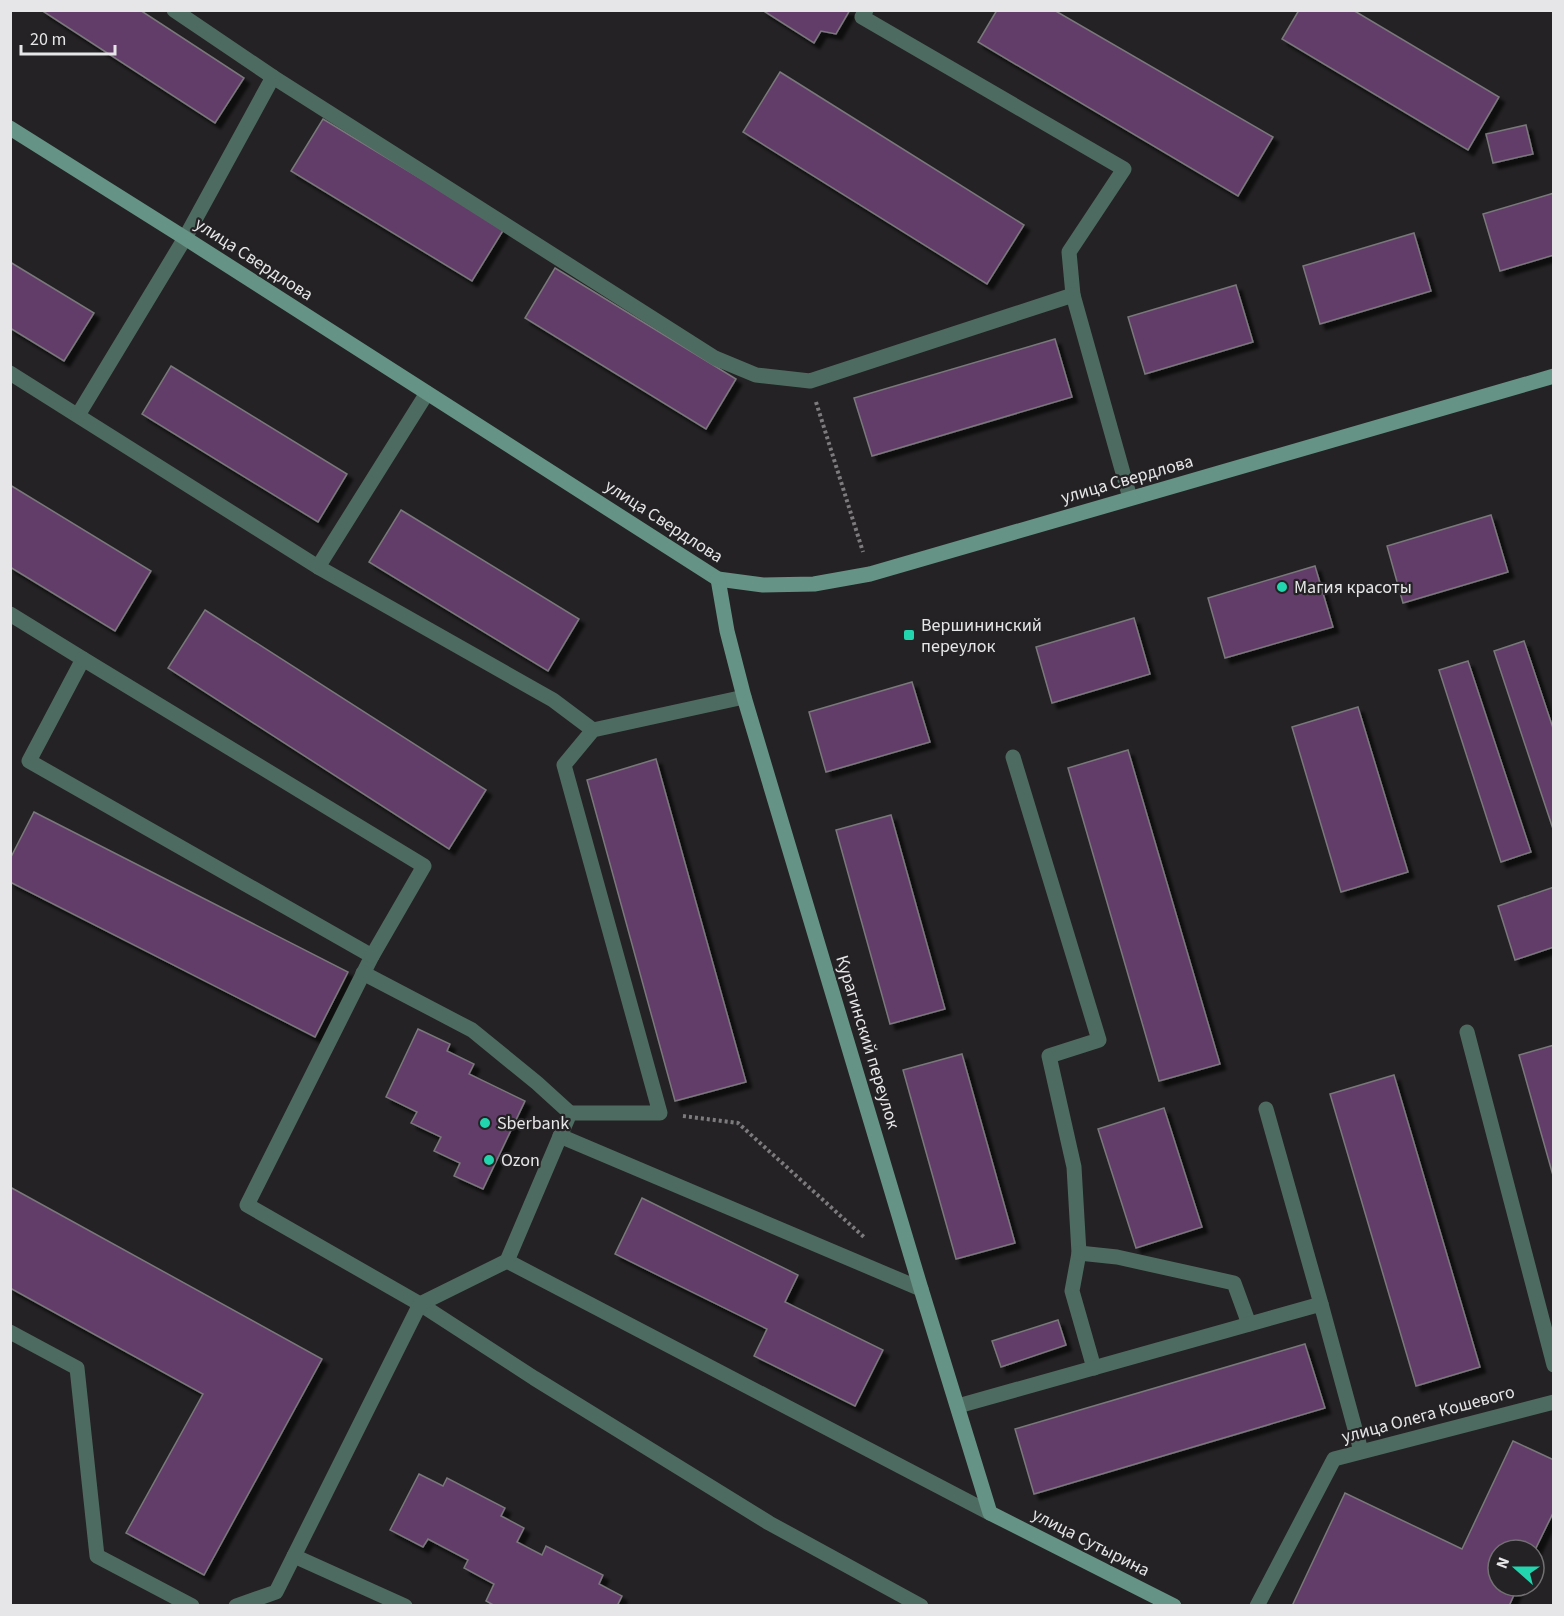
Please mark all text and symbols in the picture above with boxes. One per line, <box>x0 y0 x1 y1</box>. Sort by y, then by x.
scale bar <box>21 18 116 56</box>
text: 20 m <box>30 27 66 52</box>
street label: улица Свердлова <box>190 212 318 307</box>
street label: улица Свердлова <box>1058 449 1196 510</box>
street label: улица Свердлова <box>600 474 728 569</box>
place label: Магия красоты <box>1294 575 1412 600</box>
marker: Магия красоты <box>1275 580 1289 594</box>
place label: Вершининский переулок <box>921 613 1042 659</box>
marker: Вершининский переулок <box>902 628 916 642</box>
street label: Курагинский переулок <box>829 952 906 1132</box>
place label: Sberbank <box>497 1111 569 1136</box>
marker: Sberbank <box>478 1116 492 1130</box>
place label: Ozon <box>501 1148 540 1173</box>
marker: Ozon <box>482 1153 496 1167</box>
street label: улица Олега Кошевого <box>1339 1379 1517 1450</box>
street label: улица Сутырина <box>1028 1502 1154 1583</box>
north arrow <box>1486 1538 1546 1598</box>
text: N <box>1491 1554 1515 1572</box>

